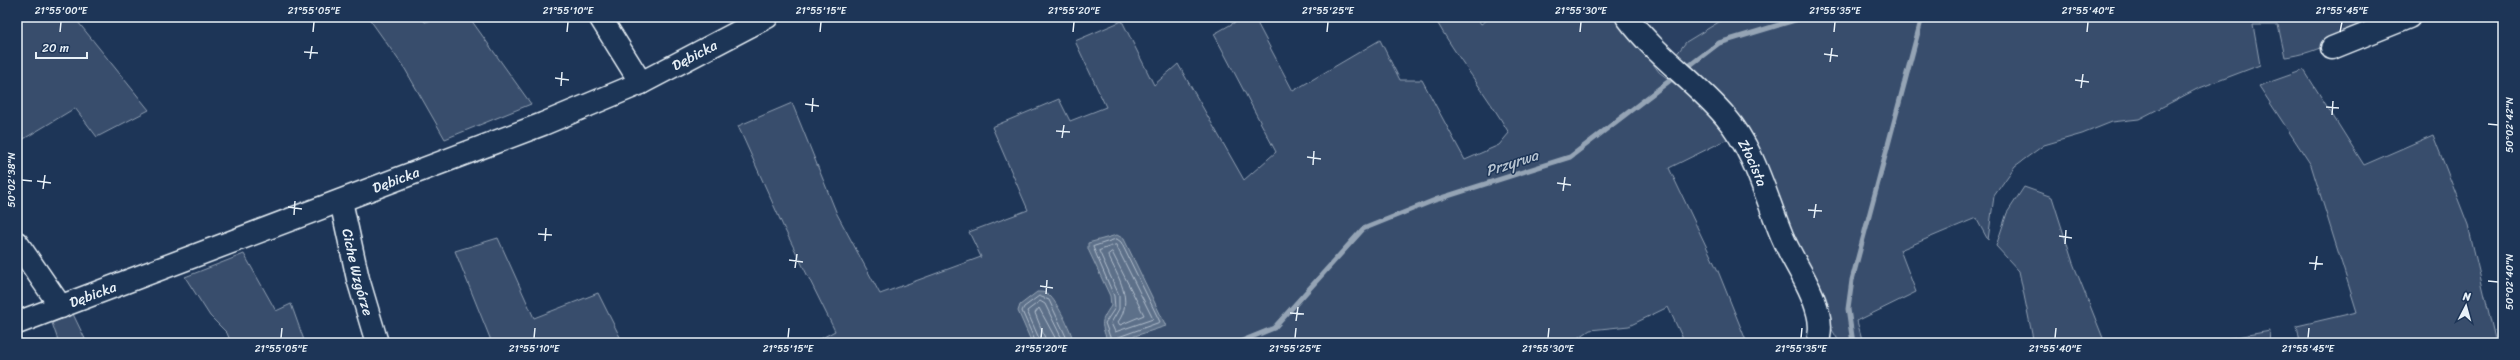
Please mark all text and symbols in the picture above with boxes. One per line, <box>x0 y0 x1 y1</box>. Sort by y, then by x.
text: 21°55'00"E <box>35 2 89 20</box>
text: 21°55'05"E <box>288 2 342 20</box>
text: 21°55'10"E <box>543 2 595 20</box>
text: 21°55'15"E <box>796 2 848 20</box>
text: 21°55'20"E <box>1048 2 1101 20</box>
text: 21°55'25"E <box>1302 2 1355 20</box>
text: 21°55'30"E <box>1555 2 1608 20</box>
text: 21°55'35"E <box>1809 2 1862 20</box>
text: 21°55'40"E <box>2062 2 2116 20</box>
text: 21°55'45"E <box>2316 2 2370 20</box>
street label: Dębicka <box>667 32 723 77</box>
scale bar <box>36 34 87 60</box>
text: 20 m <box>42 37 69 59</box>
text: 50°02'42"N <box>2501 97 2519 153</box>
street label: Złocista <box>1731 134 1775 190</box>
water label: Przyrwa <box>1482 142 1543 184</box>
text: 50°02'38"N <box>3 152 21 208</box>
street label: Dębicka <box>369 159 424 200</box>
street label: Ciche Wzgórze <box>335 226 381 319</box>
text: 50°02'40"N <box>2501 254 2519 310</box>
street label: Dębicka <box>66 274 121 315</box>
north arrow <box>2446 286 2486 326</box>
text: N <box>2461 287 2472 306</box>
text: 21°55'05"E <box>255 340 309 358</box>
text: 21°55'10"E <box>509 340 561 358</box>
text: 21°55'15"E <box>763 340 815 358</box>
text: 21°55'20"E <box>1015 340 1068 358</box>
text: 21°55'25"E <box>1269 340 1322 358</box>
text: 21°55'30"E <box>1522 340 1575 358</box>
text: 21°55'35"E <box>1775 340 1828 358</box>
text: 21°55'40"E <box>2029 340 2083 358</box>
text: 21°55'45"E <box>2282 340 2336 358</box>

